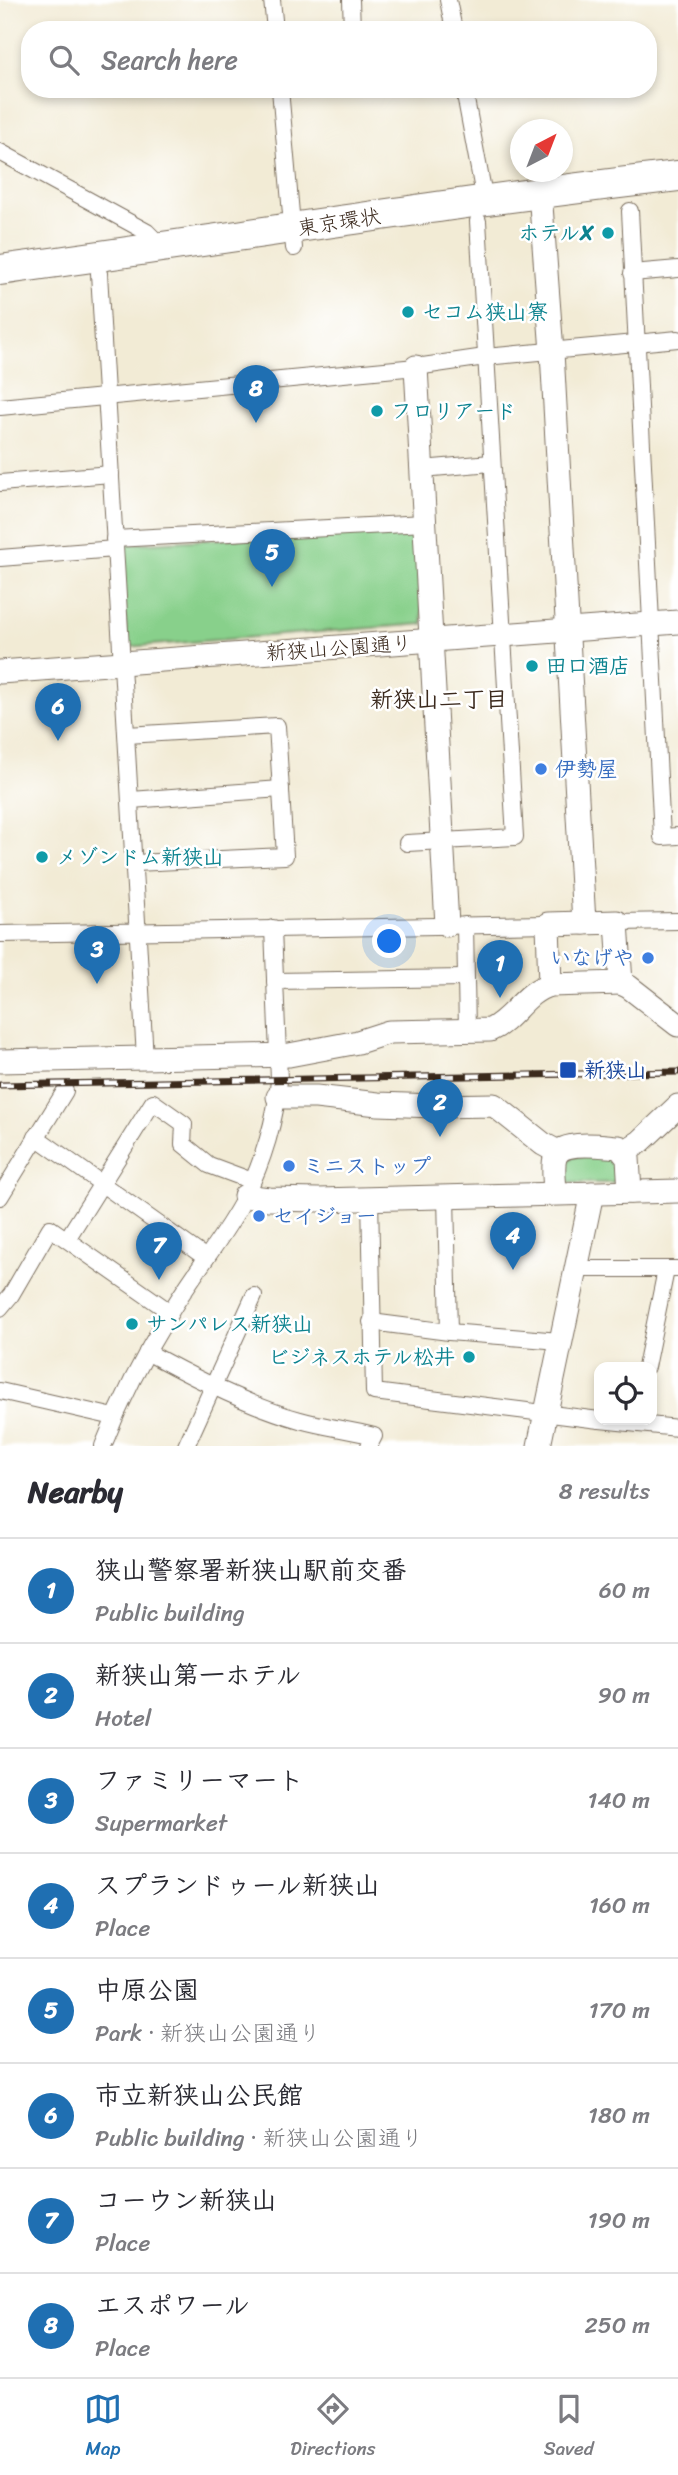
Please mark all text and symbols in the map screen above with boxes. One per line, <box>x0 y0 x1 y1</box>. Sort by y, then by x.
search box <box>21 21 657 98</box>
text: Search here <box>101 37 238 83</box>
icon: search <box>45 41 83 79</box>
north arrow <box>510 119 573 182</box>
street label: 東京環状 <box>295 197 383 247</box>
place label: ホテルX <box>518 214 594 252</box>
marker: ホテルX <box>600 225 616 241</box>
place label: セコム狭山寮 <box>422 293 548 331</box>
marker: セコム狭山寮 <box>400 304 416 320</box>
pin: 8 <box>233 365 279 423</box>
place label: フロリアード <box>391 392 516 430</box>
marker: フロリアード <box>369 403 385 419</box>
pin: 5 <box>249 529 295 587</box>
street label: 新狭山公園通り <box>264 624 414 672</box>
place label: 田口酒店 <box>546 647 630 685</box>
marker: 田口酒店 <box>524 658 540 674</box>
district label: 新狭山二丁目 <box>370 679 508 720</box>
pin: 6 <box>35 683 81 741</box>
place label: 伊勢屋 <box>555 750 618 788</box>
marker: 伊勢屋 <box>533 761 549 777</box>
place label: メゾンドム新狭山 <box>56 838 224 876</box>
marker: メゾンドム新狭山 <box>34 849 50 865</box>
your location <box>372 924 406 958</box>
pin: 3 <box>74 926 120 984</box>
place label: いなげや <box>550 939 634 977</box>
pin: 1 <box>477 940 523 998</box>
marker: いなげや <box>640 950 656 966</box>
place label: 新狭山 <box>584 1051 647 1089</box>
marker: 新狭山 <box>558 1060 578 1080</box>
pin: 2 <box>417 1079 463 1137</box>
place label: ミニストップ <box>303 1147 431 1185</box>
marker: ミニストップ <box>281 1158 297 1174</box>
place label: セイジョー <box>273 1197 377 1235</box>
marker: セイジョー <box>251 1208 267 1224</box>
pin: 4 <box>490 1212 536 1270</box>
pin: 7 <box>136 1222 182 1280</box>
place label: サンパレス新狭山 <box>146 1305 313 1343</box>
marker: サンパレス新狭山 <box>124 1316 140 1332</box>
place label: ビジネスホテル松井 <box>268 1338 455 1376</box>
marker: ビジネスホテル松井 <box>461 1349 477 1365</box>
map controls <box>594 1362 657 1425</box>
button: locate <box>594 1362 657 1425</box>
text: Nearby <box>28 1465 123 1519</box>
text: 8 results <box>559 1471 650 1512</box>
text: 狭山警察署新狭山駅前交番 <box>95 1547 407 1593</box>
text: 1 <box>46 1570 56 1611</box>
text: 60 m <box>599 1570 650 1611</box>
text: Public building <box>95 1593 245 1634</box>
text: 新狭山第一ホテル <box>95 1652 301 1698</box>
text: 2 <box>44 1675 58 1716</box>
text: 90 m <box>598 1675 650 1716</box>
text: Hotel <box>95 1698 151 1739</box>
text: ファミリーマート <box>95 1757 304 1803</box>
text: 3 <box>45 1780 57 1821</box>
text: 140 m <box>588 1780 650 1821</box>
text: Supermarket <box>95 1803 227 1844</box>
text: スプランドゥール新狭山 <box>95 1862 380 1908</box>
text: 4 <box>44 1885 58 1926</box>
text: 160 m <box>589 1885 650 1926</box>
text: Place <box>95 1908 150 1949</box>
text: 中原公園 <box>95 1967 199 2013</box>
text: 5 <box>44 1990 58 2031</box>
text: 170 m <box>589 1990 650 2031</box>
text: Park · 新狭山公園通り <box>95 2013 321 2054</box>
text: 市立新狭山公民館 <box>95 2072 303 2118</box>
text: 6 <box>44 2095 58 2136</box>
text: 180 m <box>588 2095 650 2136</box>
text: Public building · 新狭山公園通り <box>95 2118 424 2159</box>
text: コーウン新狭山 <box>95 2177 277 2223</box>
text: 7 <box>44 2200 58 2241</box>
text: 190 m <box>588 2200 650 2241</box>
text: Place <box>95 2223 150 2264</box>
text: エスポワール <box>95 2282 250 2328</box>
text: 8 <box>44 2305 58 2346</box>
text: 250 m <box>584 2305 650 2346</box>
text: Place <box>95 2328 150 2369</box>
tab: Map <box>84 2390 122 2465</box>
tab: Directions <box>290 2390 376 2465</box>
tab: Saved <box>544 2390 594 2465</box>

